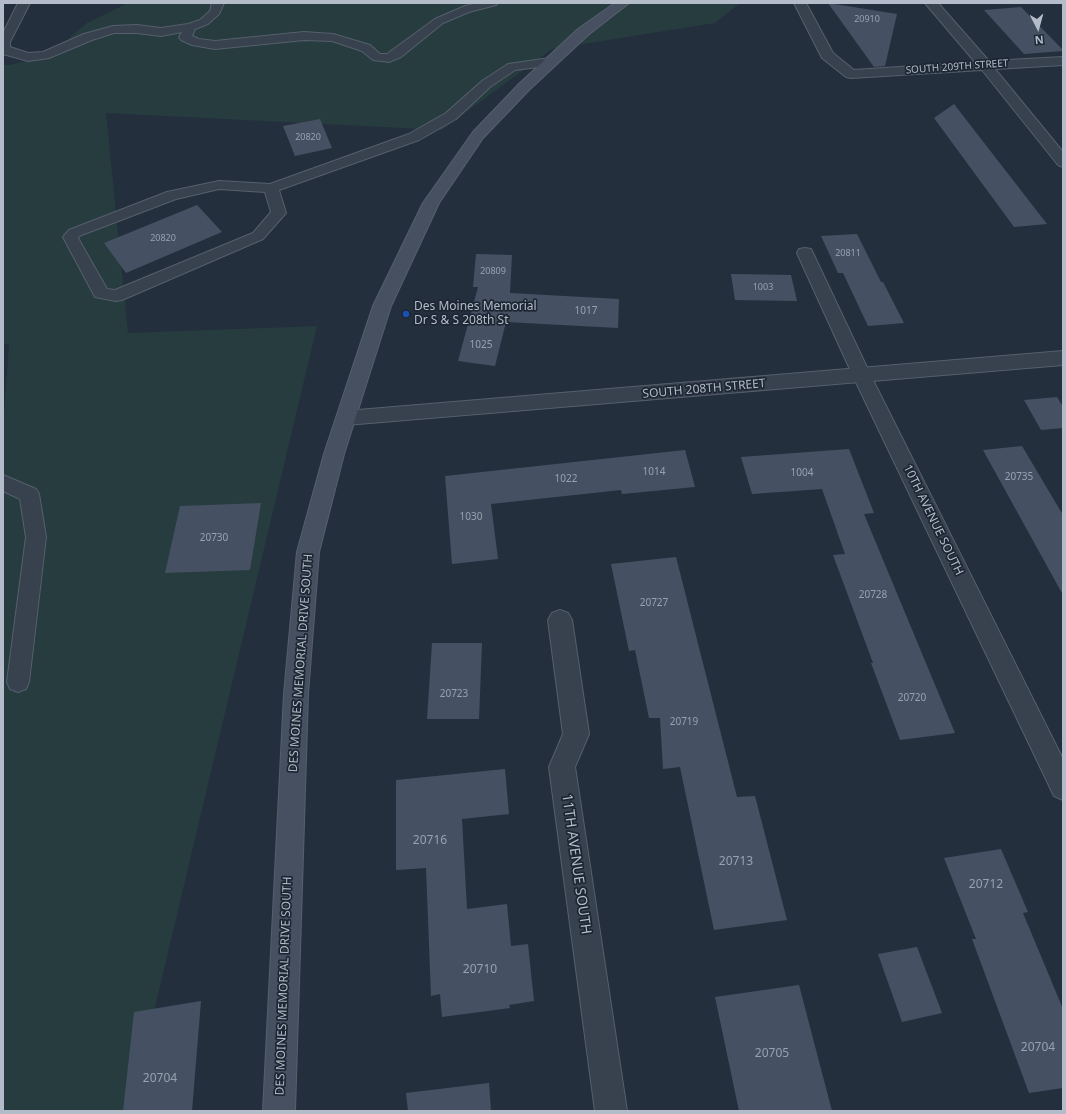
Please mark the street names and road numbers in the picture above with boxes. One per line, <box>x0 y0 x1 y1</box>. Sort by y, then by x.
street label: SOUTH 209TH STREET <box>905 57 1009 77</box>
street label: SOUTH 208TH STREET <box>642 376 766 402</box>
street label: 10TH AVENUE SOUTH <box>900 462 966 578</box>
street label: DES MOINES MEMORIAL DRIVE SOUTH <box>286 553 316 773</box>
street label: 11TH AVENUE SOUTH <box>558 793 594 935</box>
street label: DES MOINES MEMORIAL DRIVE SOUTH <box>273 876 295 1096</box>

